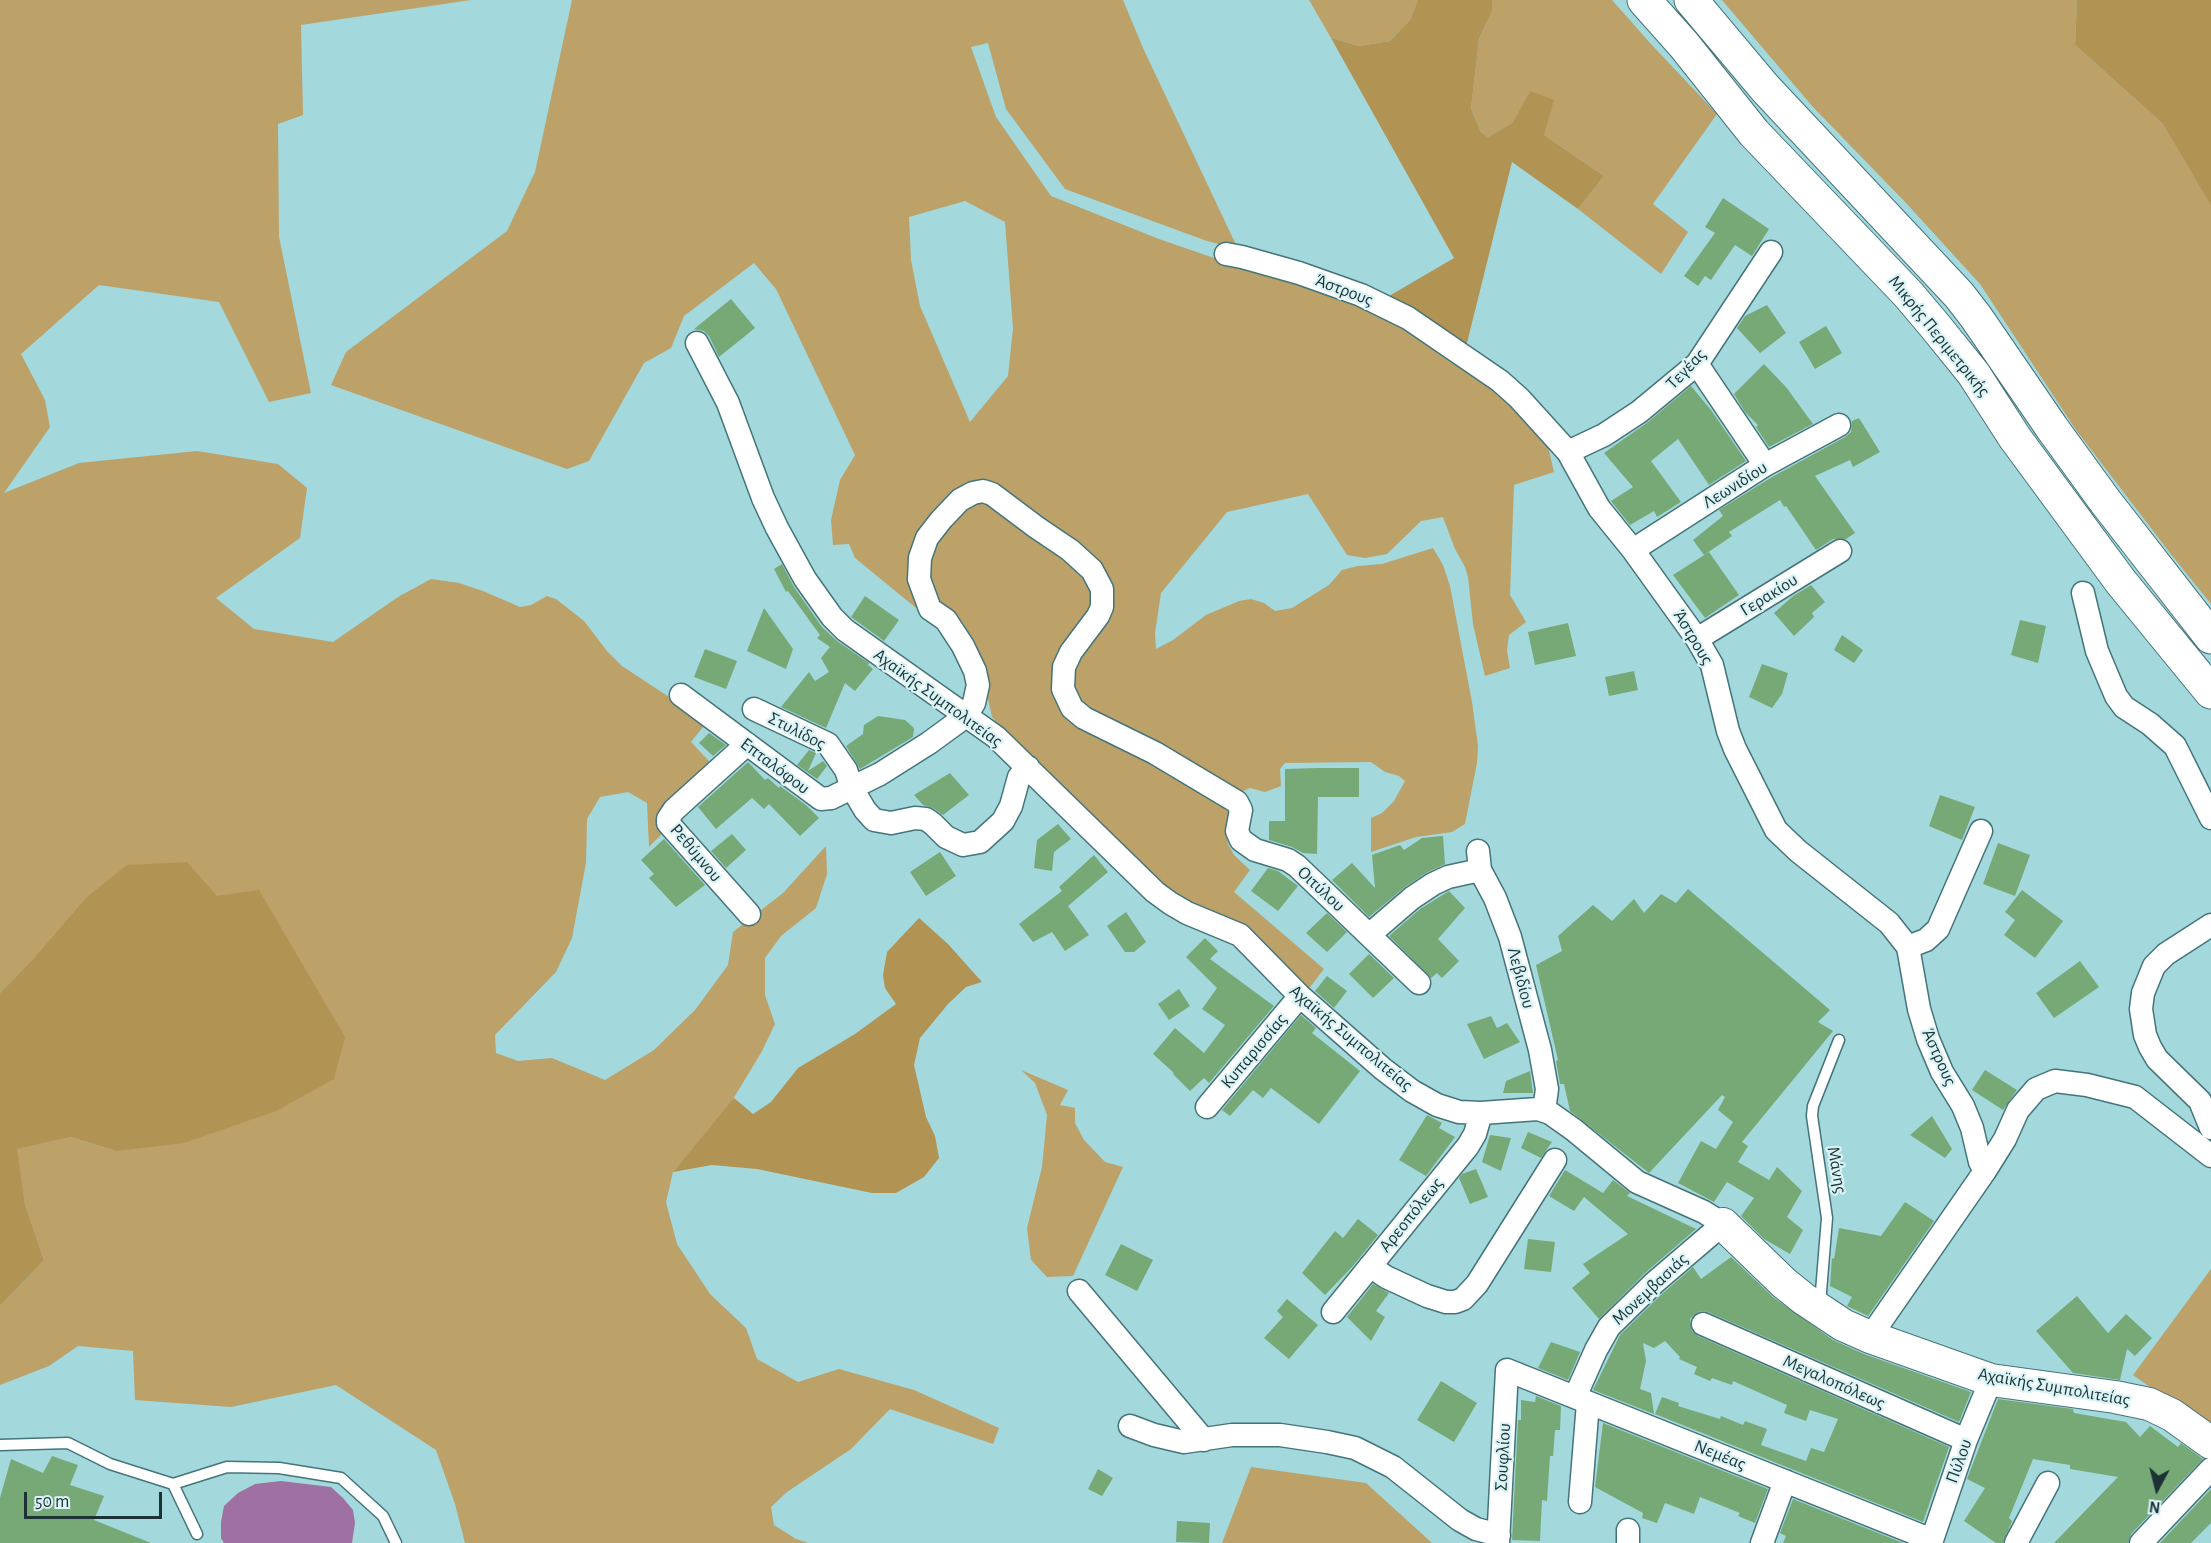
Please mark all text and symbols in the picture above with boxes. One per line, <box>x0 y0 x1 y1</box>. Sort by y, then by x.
street label: Άστρους <box>1312 269 1376 311</box>
street label: Μικρής Περιμετρικής <box>1884 271 1994 401</box>
street label: Τεγέας <box>1661 344 1711 394</box>
street label: Λεωνιδίου <box>1699 457 1771 513</box>
street label: Γερακίου <box>1736 569 1802 621</box>
street label: Άστρους <box>1668 605 1718 669</box>
street label: Αχαϊκής Συμπολιτείας <box>869 644 1007 752</box>
street label: Στυλίδος <box>765 707 829 755</box>
street label: Επταλόφου <box>736 733 814 799</box>
street label: Ρεθύμνου <box>665 820 727 886</box>
street label: Οιτύλου <box>1293 862 1349 916</box>
street label: Λεβιδίου <box>1502 945 1540 1011</box>
street label: Αχαϊκής Συμπολιτείας <box>1285 980 1417 1096</box>
street label: Κυπαρισσίας <box>1216 1009 1292 1093</box>
street label: Άστρους <box>1917 1025 1961 1089</box>
street label: Μάνης <box>1822 1145 1852 1195</box>
street label: Αρεοπόλεως <box>1374 1173 1448 1257</box>
street label: Μονεμβασιάς <box>1607 1248 1693 1330</box>
street label: Μεγαλοπόλεως <box>1780 1350 1888 1414</box>
street label: Αχαϊκής Συμπολιτείας <box>1976 1363 2132 1411</box>
street label: Σουφλίου <box>1490 1423 1516 1491</box>
street label: Νεμέας <box>1691 1435 1749 1475</box>
street label: Πύλου <box>1941 1436 1977 1486</box>
north arrow <box>2127 1459 2187 1519</box>
scale bar <box>27 1480 165 1518</box>
text: 50 m <box>35 1493 69 1511</box>
text: N <box>2148 1498 2161 1515</box>

